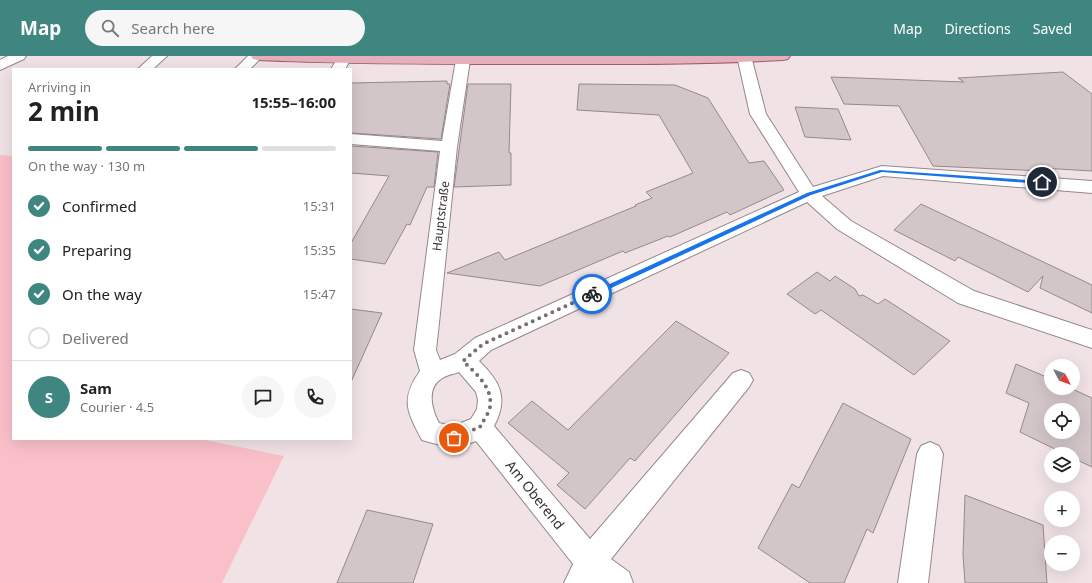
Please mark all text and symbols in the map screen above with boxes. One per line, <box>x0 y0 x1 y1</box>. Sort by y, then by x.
search box <box>85 10 365 46</box>
text: Map <box>20 15 61 41</box>
icon: search <box>99 17 121 39</box>
text: Search here <box>131 18 215 38</box>
text: Map <box>893 19 922 38</box>
text: Directions <box>944 19 1011 38</box>
text: Saved <box>1033 19 1072 38</box>
text: Arriving in <box>28 78 91 96</box>
text: 15:55–16:00 <box>251 92 336 112</box>
text: 2 min <box>28 93 100 129</box>
text: On the way · 130 m <box>28 157 145 175</box>
pin <box>1025 165 1059 199</box>
icon: home <box>1031 171 1053 193</box>
street label: Hauptstraße <box>428 180 453 252</box>
icon: check <box>28 195 50 217</box>
text: Confirmed <box>62 196 137 216</box>
text: 15:31 <box>303 197 336 215</box>
icon: check <box>28 239 50 261</box>
text: Preparing <box>62 240 132 260</box>
text: 15:35 <box>303 241 336 259</box>
courier <box>572 274 612 314</box>
icon: check <box>28 283 50 305</box>
icon: bike <box>581 283 603 305</box>
text: On the way <box>62 284 142 304</box>
text: 15:47 <box>303 285 336 303</box>
text: Delivered <box>62 328 129 348</box>
north arrow <box>1044 359 1080 395</box>
map controls <box>1044 359 1080 571</box>
button: chat <box>242 376 284 418</box>
button: phone <box>294 376 336 418</box>
text: Sam <box>80 378 112 398</box>
text: S <box>45 387 53 407</box>
text: Courier · 4.5 <box>80 398 154 416</box>
button: locate <box>1044 403 1080 439</box>
pin <box>437 421 471 455</box>
icon: bag <box>443 427 465 449</box>
button: layers <box>1044 447 1080 483</box>
street label: Am Oberend <box>502 456 569 533</box>
button: + <box>1044 491 1080 527</box>
button: − <box>1044 535 1080 571</box>

